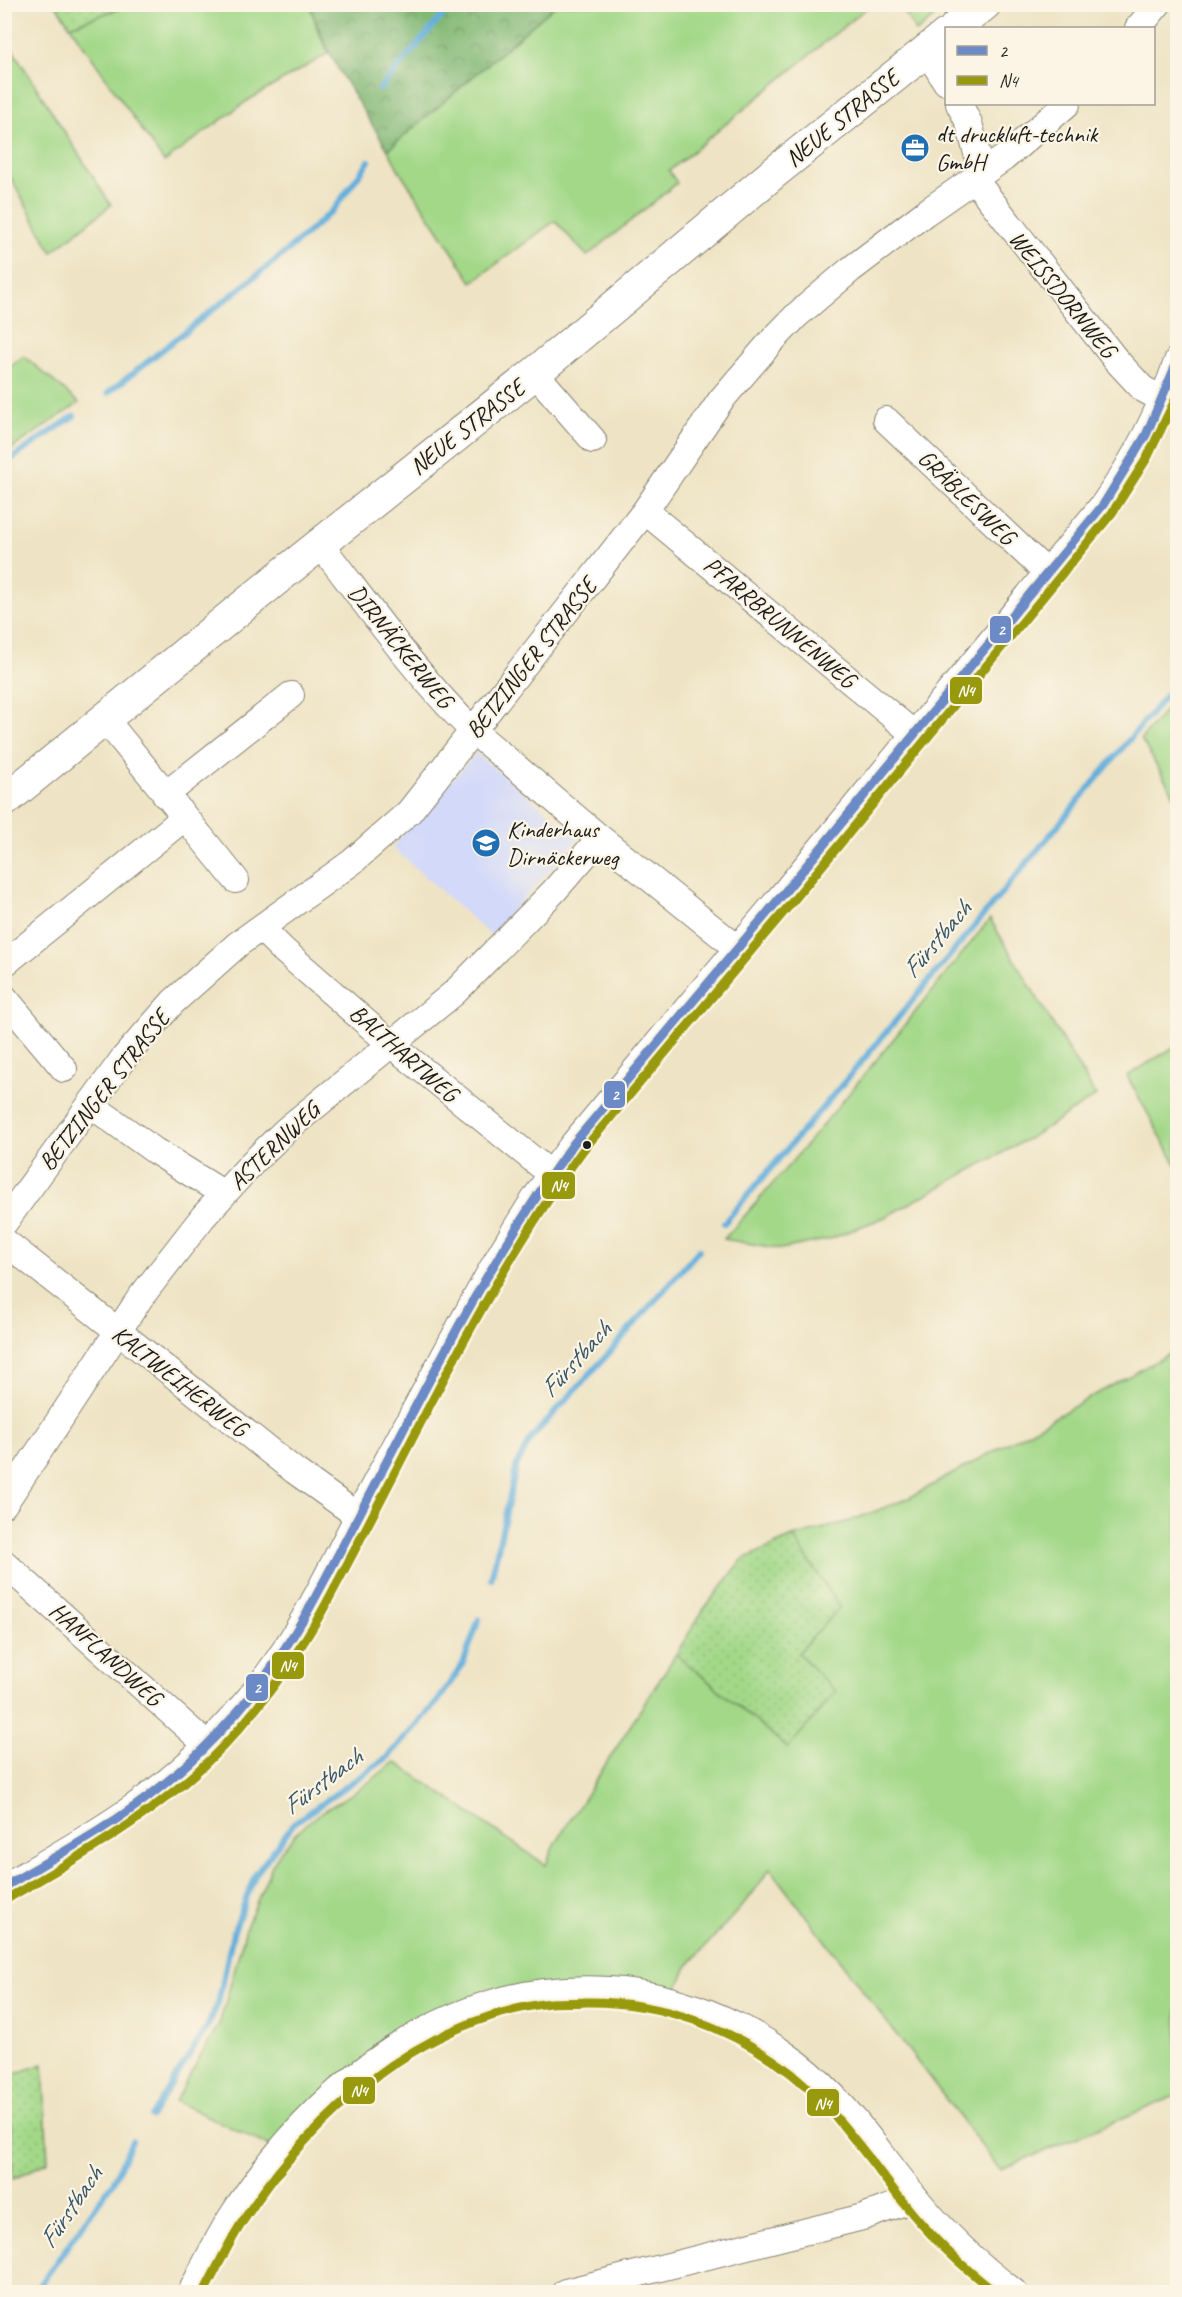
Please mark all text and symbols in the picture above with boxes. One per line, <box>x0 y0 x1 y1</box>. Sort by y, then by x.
legend <box>945 27 1155 105</box>
text: 2 <box>999 40 1009 62</box>
street label: NEUE STRASSE <box>779 61 907 173</box>
text: N4 <box>999 70 1020 92</box>
place label: dt druckluft-technik GmbH <box>936 119 1099 177</box>
office icon: dt druckluft-technik GmbH <box>899 132 931 164</box>
street label: WEISSDORNWEG <box>1003 224 1125 365</box>
street label: NEUE STRASSE <box>403 371 533 481</box>
street label: GRÄBLESWEG <box>912 443 1024 552</box>
street label: PFARRBRUNNENWEG <box>698 550 864 696</box>
street label: BETZINGER STRASSE <box>459 569 605 744</box>
street label: DIRNÄCKERWEG <box>342 578 461 716</box>
line badge: 2 <box>989 615 1012 644</box>
text: 2 <box>997 620 1006 640</box>
line badge: N4 <box>949 676 983 705</box>
text: N4 <box>957 681 976 701</box>
place label: Kinderhaus Dirnäckerweg <box>507 814 621 872</box>
school or university icon: Kinderhaus Dirnäckerweg <box>470 827 502 859</box>
water label: Fürstbach <box>894 892 980 985</box>
street label: BALTHARTWEG <box>343 998 466 1110</box>
street label: BETZINGER STRASSE <box>32 1001 178 1176</box>
line badge: 2 <box>603 1080 626 1109</box>
text: 2 <box>611 1085 620 1105</box>
street label: ASTERNWEG <box>223 1093 328 1196</box>
unlabelled marker <box>581 1139 593 1151</box>
line badge: N4 <box>541 1171 576 1200</box>
text: N4 <box>550 1176 569 1196</box>
water label: Fürstbach <box>532 1313 620 1404</box>
street label: KALTWEIHERWEG <box>106 1319 256 1445</box>
street label: HANFLANDWEG <box>43 1596 170 1714</box>
line badge: N4 <box>271 1651 305 1680</box>
text: N4 <box>279 1656 298 1676</box>
line badge: 2 <box>245 1673 269 1702</box>
text: 2 <box>253 1678 262 1698</box>
water label: Fürstbach <box>276 1739 371 1822</box>
line badge: N4 <box>342 2076 376 2105</box>
text: N4 <box>350 2081 369 2101</box>
line badge: N4 <box>806 2088 840 2117</box>
text: N4 <box>814 2094 833 2114</box>
water label: Fürstbach <box>31 2158 111 2254</box>

